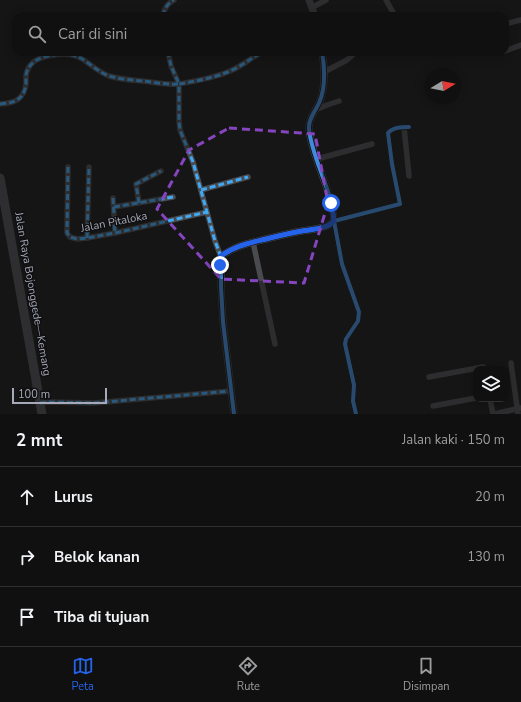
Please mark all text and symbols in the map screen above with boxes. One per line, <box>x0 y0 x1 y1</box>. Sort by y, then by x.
search box <box>12 12 509 56</box>
icon: search <box>26 23 48 45</box>
text: Cari di sini <box>58 24 127 44</box>
north arrow <box>425 68 461 104</box>
route start <box>322 194 340 212</box>
street label: Jalan Pitaloka <box>79 208 149 236</box>
street label: Jalan Raya Bojonggede—Kemang <box>11 210 55 377</box>
route end <box>211 256 229 274</box>
map controls <box>473 366 509 402</box>
button: layers <box>473 366 509 402</box>
scale bar <box>12 386 107 405</box>
text: 100 m <box>18 387 50 402</box>
text: 2 mnt <box>16 429 62 452</box>
text: Jalan kaki · 150 m <box>402 431 505 449</box>
icon: ahead <box>16 486 38 508</box>
text: Lurus <box>54 487 93 507</box>
text: 20 m <box>475 488 505 506</box>
icon: right <box>16 546 38 568</box>
text: Belok kanan <box>54 547 140 567</box>
text: 130 m <box>467 548 505 566</box>
icon: arrive <box>16 606 38 628</box>
text: Tiba di tujuan <box>54 607 149 627</box>
tab: Peta <box>72 655 94 694</box>
tab: Rute <box>237 655 260 694</box>
tab: Disimpan <box>403 655 449 694</box>

